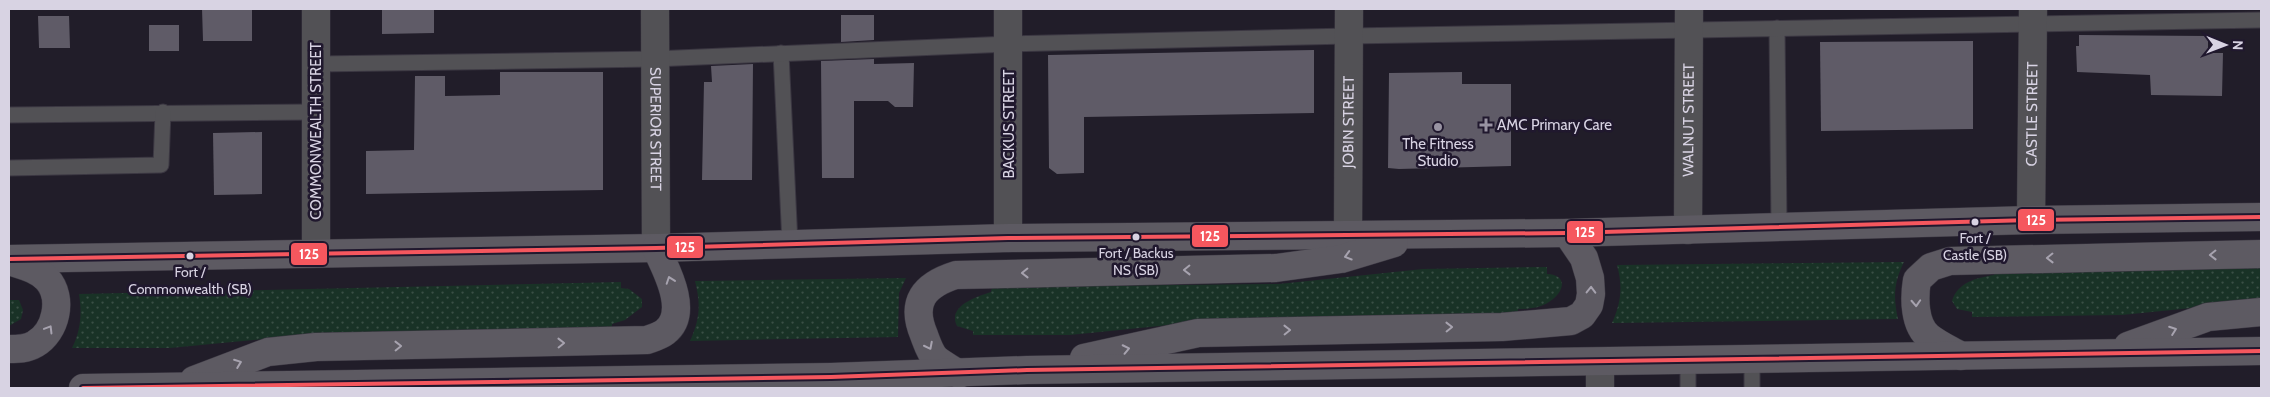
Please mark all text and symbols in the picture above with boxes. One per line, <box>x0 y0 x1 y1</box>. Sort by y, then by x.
north arrow <box>2200 20 2250 70</box>
text: N <box>2229 40 2247 50</box>
street label: COMMONWEALTH STREET <box>307 42 325 220</box>
street label: CASTLE STREET <box>2023 61 2042 167</box>
street label: WALNUT STREET <box>1679 63 1698 177</box>
street label: SUPERIOR STREET <box>646 67 665 191</box>
street label: BACKUS STREET <box>1000 69 1018 179</box>
street label: JOBIN STREET <box>1339 76 1358 169</box>
place label: AMC Primary Care <box>1497 116 1612 134</box>
marker: AMC Primary Care <box>1479 118 1493 132</box>
marker: The Fitness Studio <box>1432 121 1444 133</box>
place label: The Fitness Studio <box>1402 135 1474 170</box>
line badge: 125 <box>2017 208 2055 232</box>
text: 125 <box>2026 211 2046 229</box>
marker: Fort / Castle (SB) <box>1970 217 1980 227</box>
line badge: 125 <box>1566 220 1604 244</box>
text: 125 <box>1575 223 1595 241</box>
line badge: 125 <box>1191 224 1229 248</box>
text: 125 <box>1200 227 1220 245</box>
place label: Fort / Castle (SB) <box>1943 229 2007 264</box>
marker: Fort / Backus NS (SB) <box>1131 232 1141 242</box>
line badge: 125 <box>666 235 704 259</box>
text: 125 <box>675 238 695 256</box>
line badge: 125 <box>290 242 328 266</box>
place label: Fort / Backus NS (SB) <box>1098 244 1174 279</box>
text: 125 <box>299 245 319 263</box>
one-way arrow <box>2208 250 2216 260</box>
marker: Fort / Commonwealth (SB) <box>185 251 195 261</box>
one-way arrow <box>1345 251 1353 261</box>
one-way arrow <box>2046 253 2054 263</box>
place label: Fort / Commonwealth (SB) <box>128 263 252 298</box>
one-way arrow <box>1183 265 1190 275</box>
one-way arrow <box>1020 268 1028 278</box>
one-way arrow <box>666 276 676 285</box>
one-way arrow <box>1585 285 1596 293</box>
one-way arrow <box>1911 299 1922 307</box>
one-way arrow <box>1446 322 1453 332</box>
one-way arrow <box>43 325 53 334</box>
one-way arrow <box>1283 325 1291 335</box>
one-way arrow <box>2168 326 2176 336</box>
one-way arrow <box>557 337 565 348</box>
one-way arrow <box>395 341 403 351</box>
one-way arrow <box>923 341 933 350</box>
one-way arrow <box>1121 344 1130 355</box>
one-way arrow <box>233 359 242 369</box>

